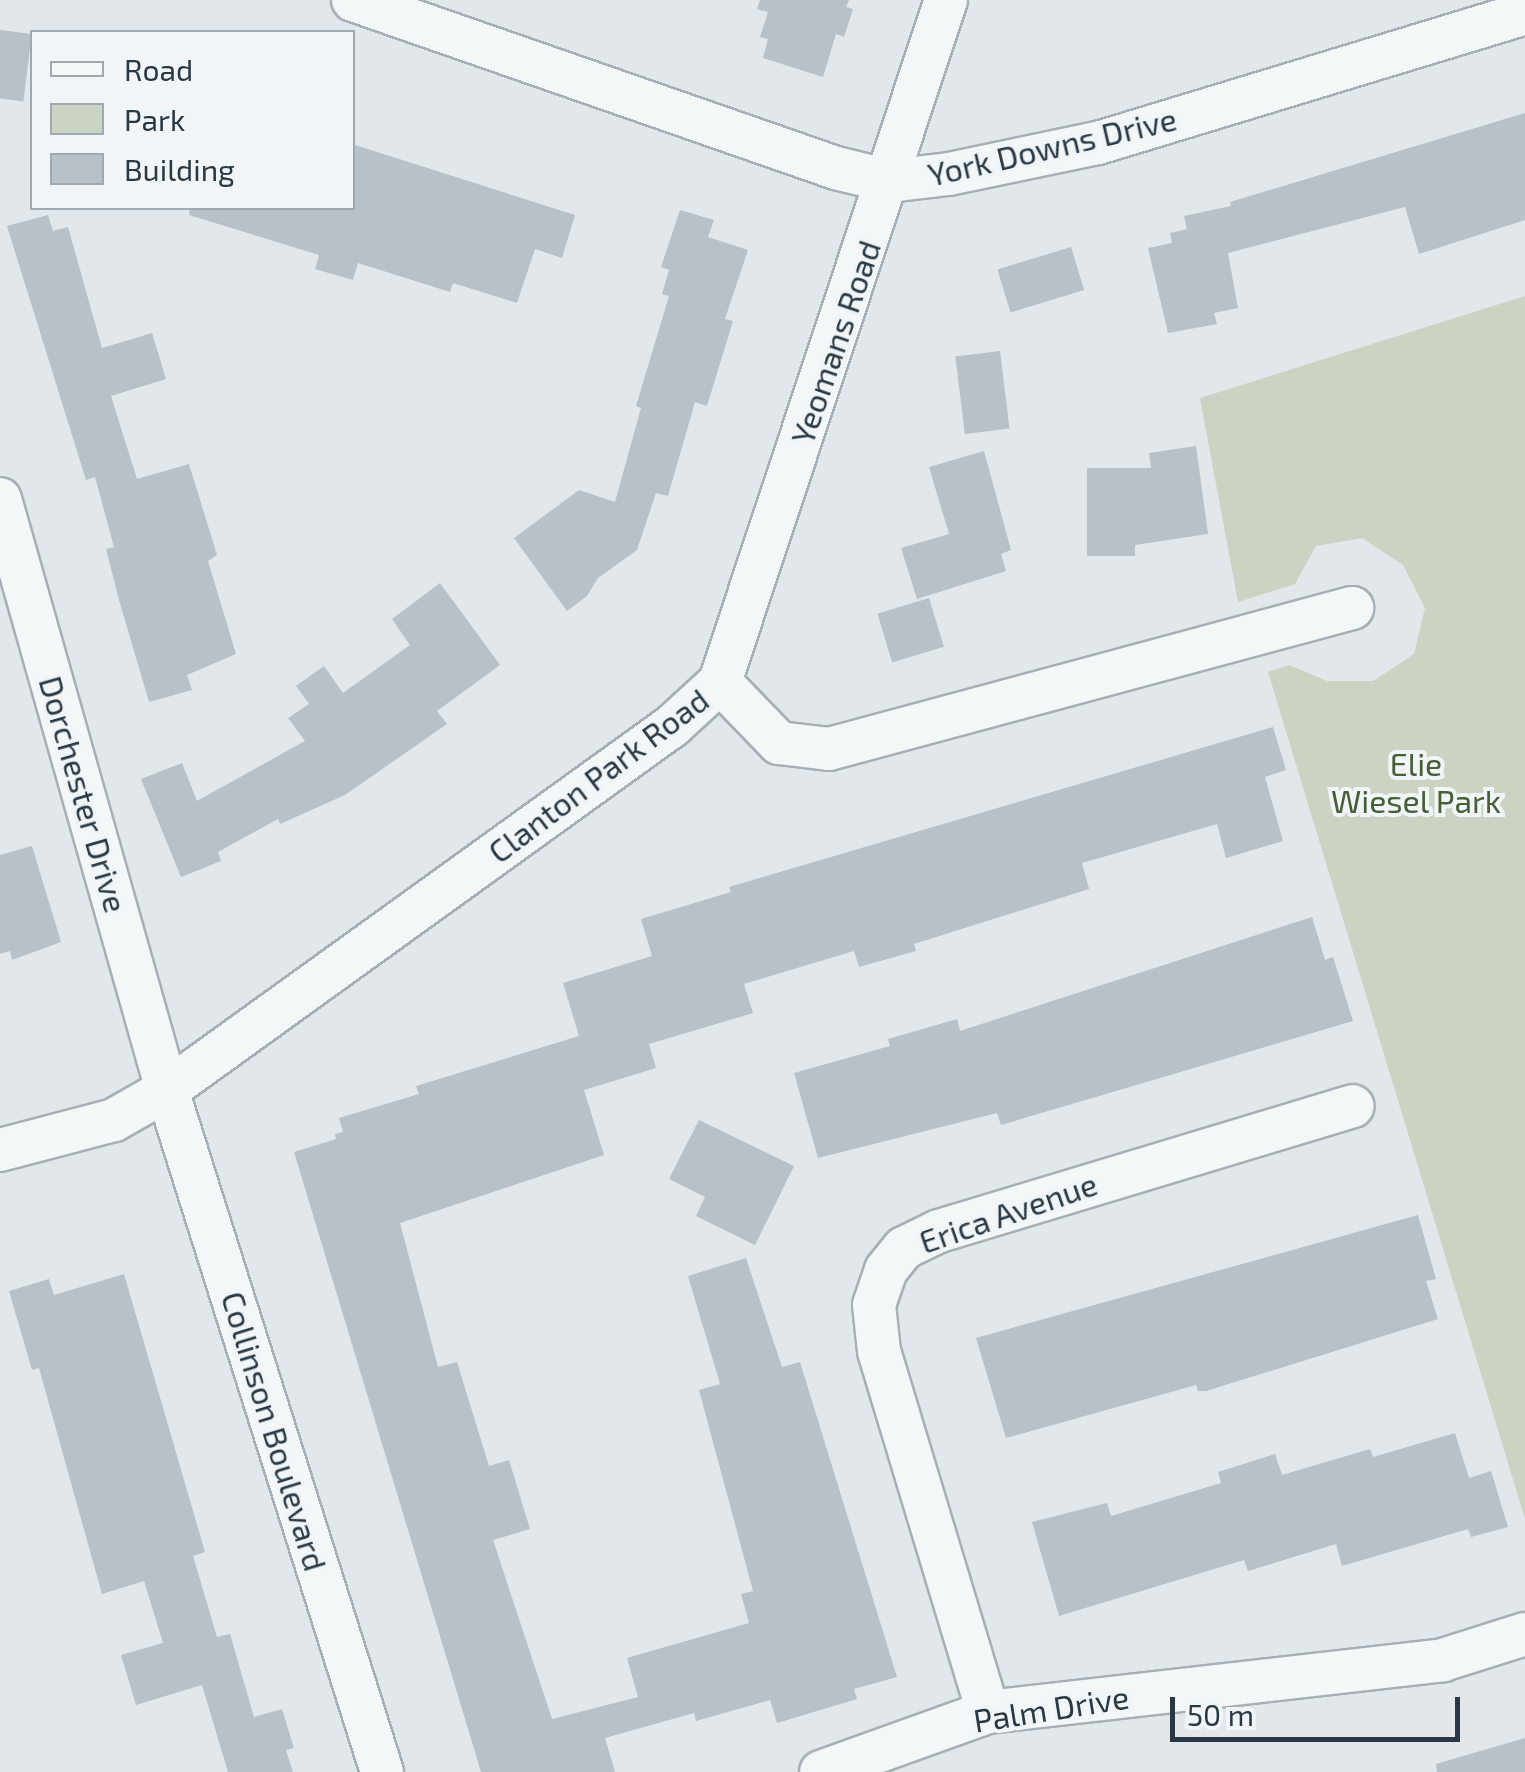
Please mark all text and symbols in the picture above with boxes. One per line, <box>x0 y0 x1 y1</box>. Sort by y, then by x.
legend <box>30 30 355 210</box>
text: Road <box>124 51 193 87</box>
street label: York Downs Drive <box>924 99 1180 193</box>
text: Park <box>124 101 185 137</box>
text: Building <box>124 151 235 187</box>
street label: Yeomans Road <box>782 235 888 449</box>
street label: Dorchester Drive <box>32 671 136 917</box>
street label: Clanton Park Road <box>480 680 716 870</box>
park label: Elie Wiesel Park <box>1331 745 1501 820</box>
street label: Erica Avenue <box>914 1164 1102 1260</box>
street label: Collinson Boulevard <box>214 1287 336 1575</box>
street label: Palm Drive <box>970 1677 1132 1739</box>
scale bar <box>1175 1677 1465 1739</box>
text: 50 m <box>1187 1696 1254 1732</box>

